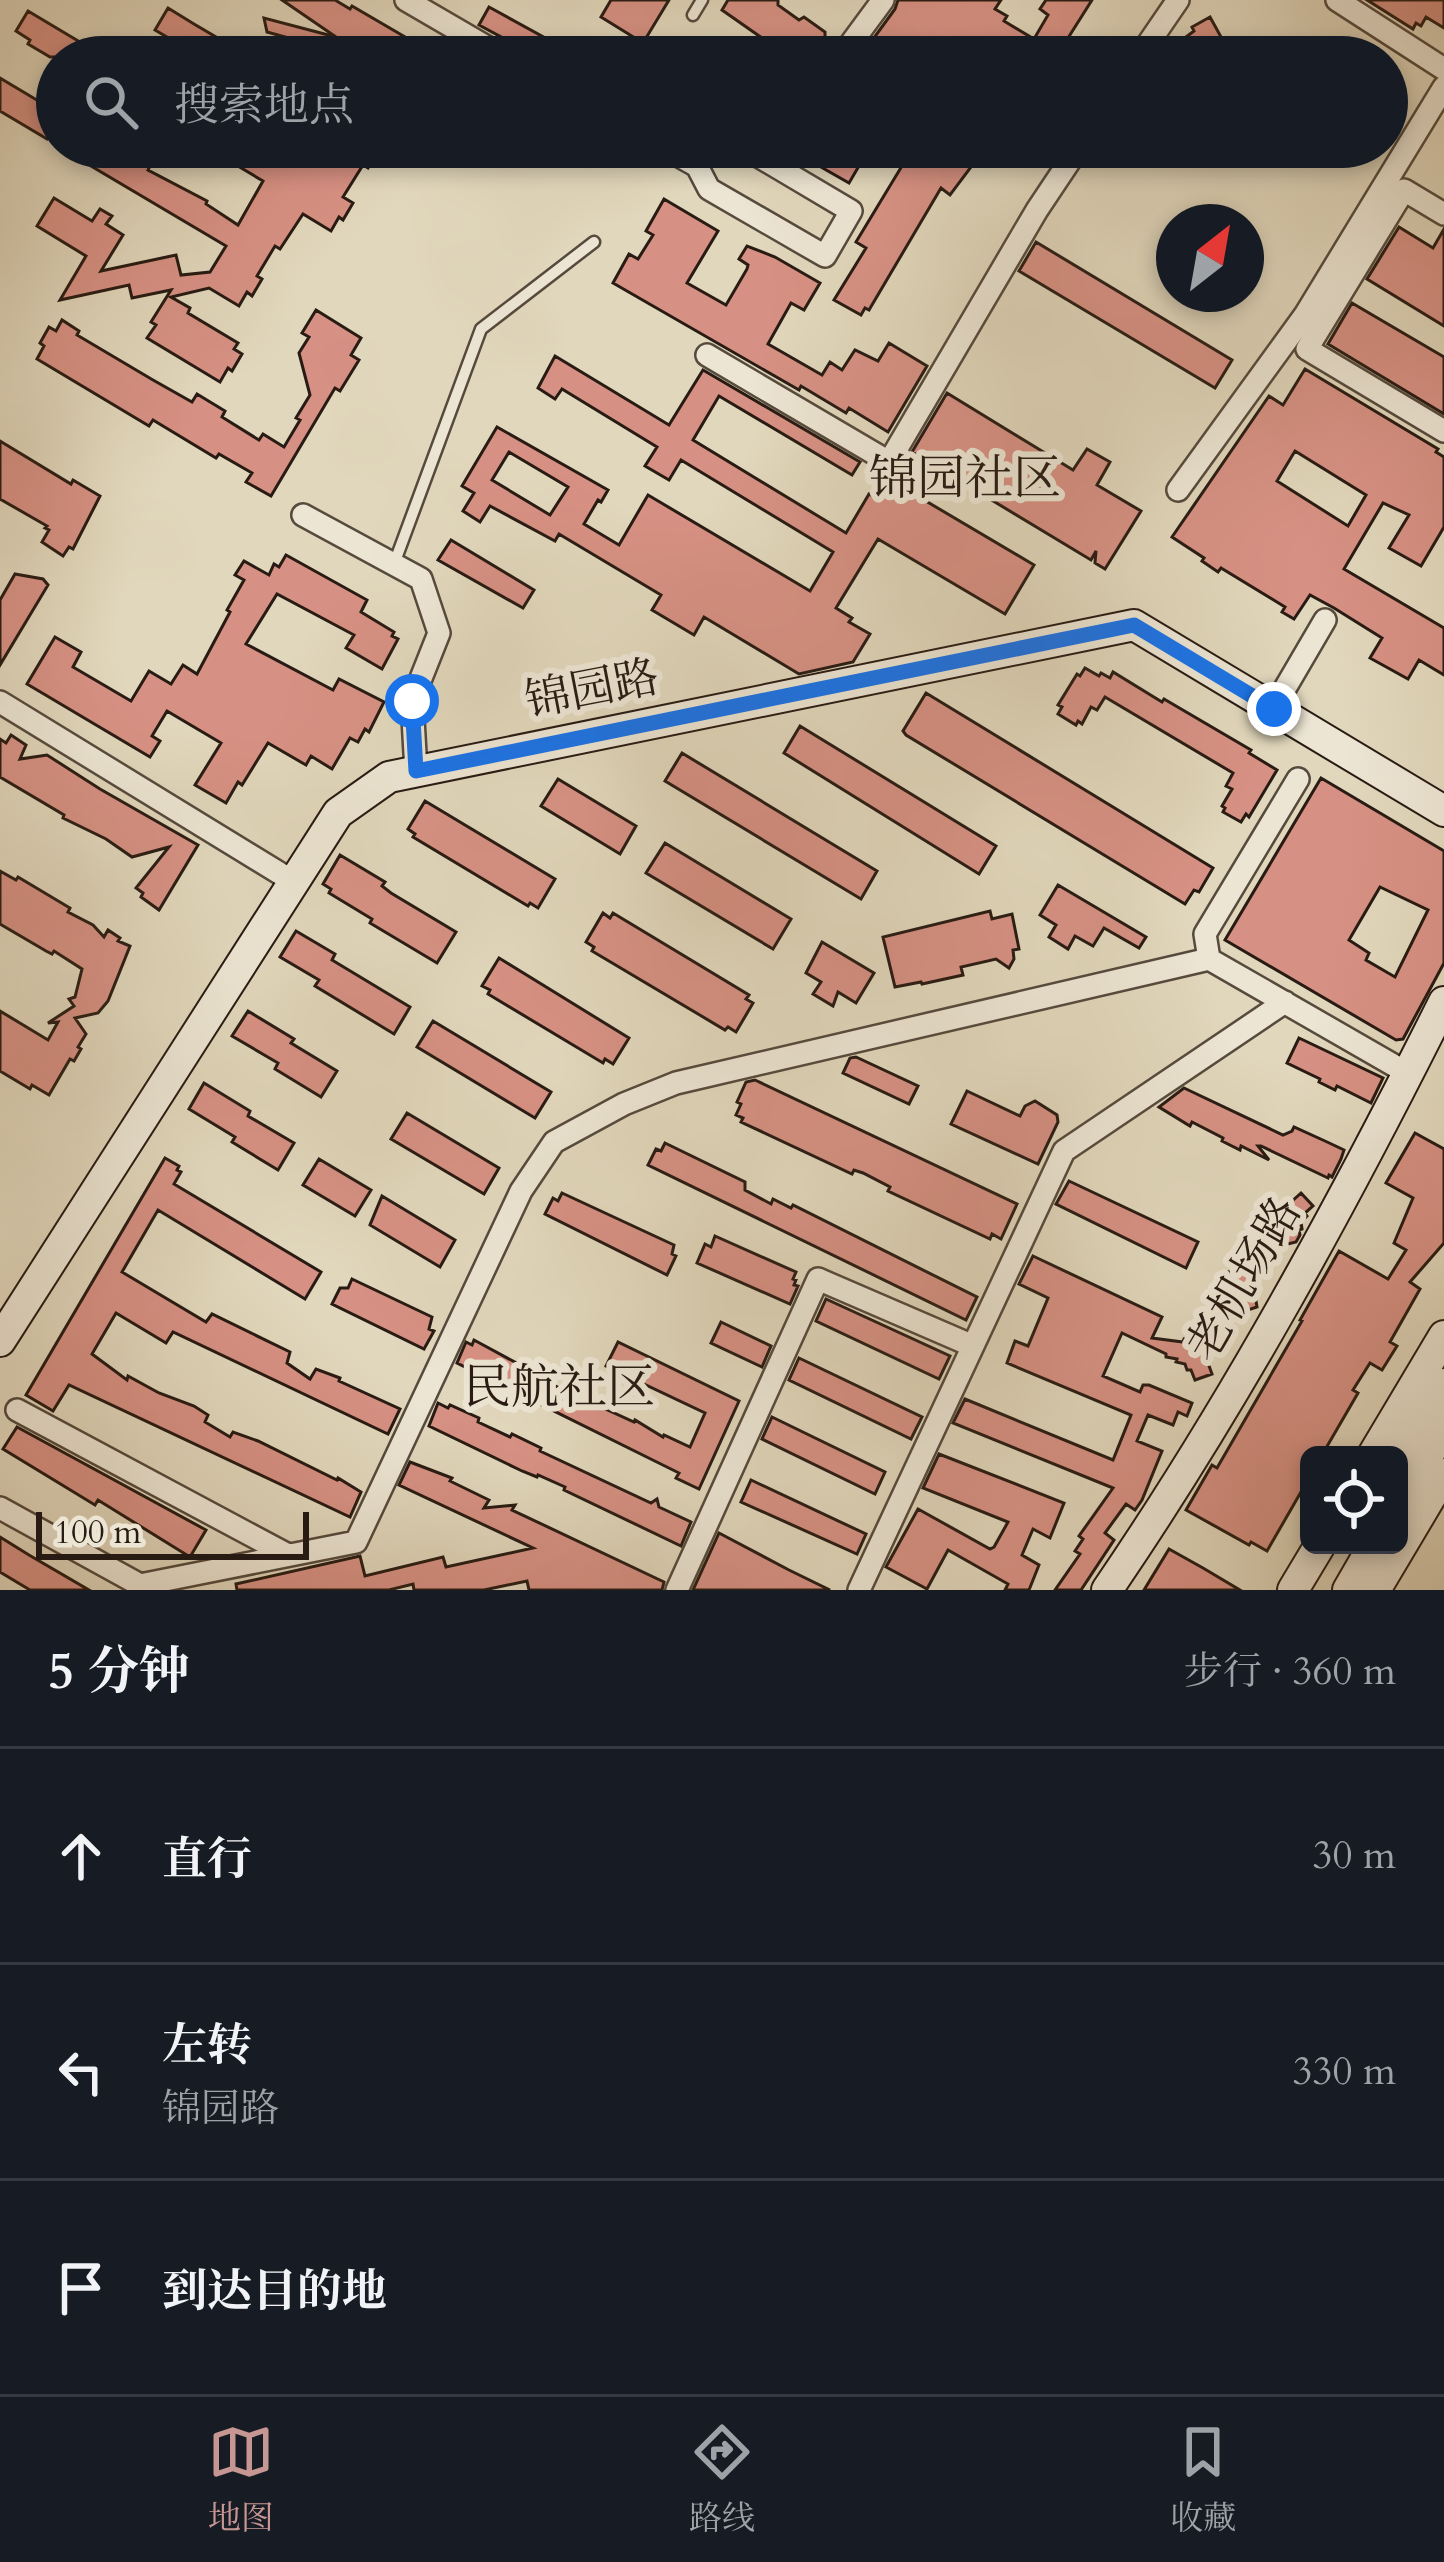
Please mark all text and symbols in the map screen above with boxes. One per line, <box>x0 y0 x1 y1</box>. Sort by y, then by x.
search box <box>36 36 1408 168</box>
icon: search <box>78 69 144 135</box>
text: 搜索地点 <box>174 75 354 136</box>
north arrow <box>1156 204 1264 312</box>
district label: 锦园社区 <box>869 446 1061 511</box>
street label: 锦园路 <box>520 646 664 732</box>
route start <box>385 674 439 728</box>
route end <box>1247 682 1301 736</box>
street label: 老机场路 <box>1173 1186 1315 1372</box>
district label: 民航社区 <box>463 1355 655 1420</box>
map controls <box>1300 1446 1408 1554</box>
button: locate <box>1300 1446 1408 1554</box>
scale bar <box>36 1506 309 1559</box>
text: 100 m <box>54 1510 141 1555</box>
text: 5 分钟 <box>48 1637 190 1707</box>
text: 步行 · 360 m <box>1184 1645 1396 1698</box>
icon: ahead <box>48 1823 114 1889</box>
text: 直行 <box>162 1829 252 1890</box>
text: 30 m <box>1313 1829 1396 1882</box>
text: 左转 <box>162 2015 252 2076</box>
icon: left <box>48 2039 114 2105</box>
text: 330 m <box>1293 2045 1396 2098</box>
text: 锦园路 <box>162 2082 279 2135</box>
icon: arrive <box>48 2255 114 2321</box>
text: 到达目的地 <box>162 2261 387 2322</box>
tab: 地图 <box>208 2419 274 2541</box>
tab: 路线 <box>689 2419 755 2541</box>
tab: 收藏 <box>1170 2419 1236 2541</box>

